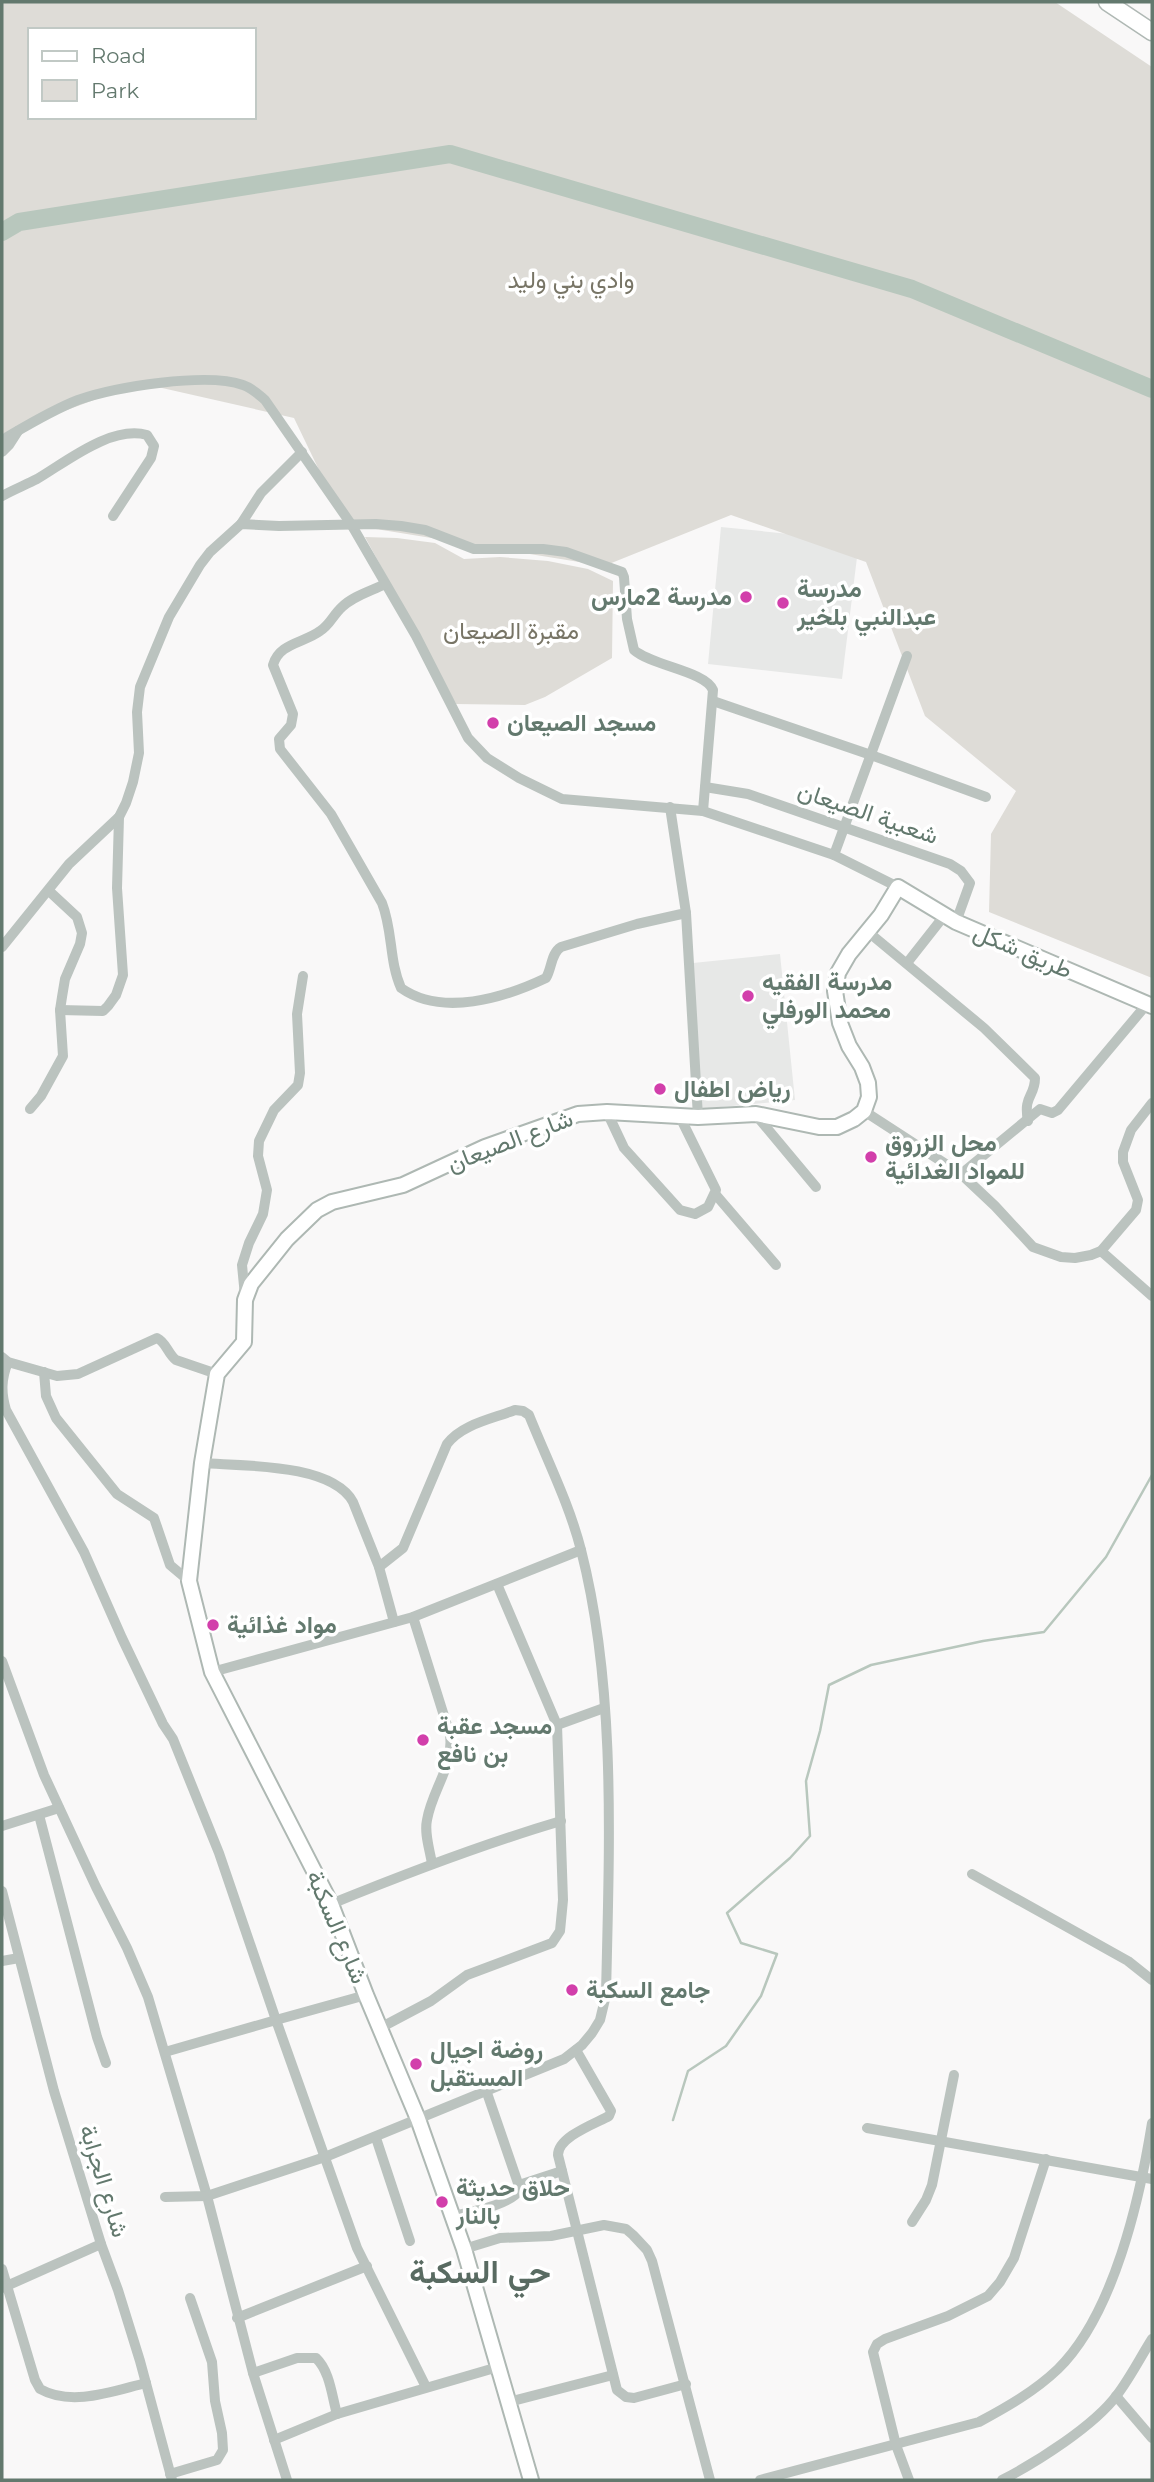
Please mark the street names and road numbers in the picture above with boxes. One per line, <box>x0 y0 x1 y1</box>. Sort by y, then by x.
street label: شعبية الصيعان <box>794 775 942 850</box>
street label: طريق شكل <box>969 917 1077 985</box>
street label: شارع الصيعان <box>443 1103 578 1180</box>
street label: شارع السكبة <box>299 1866 374 1989</box>
street label: شارع الجرابة <box>72 2121 135 2241</box>

